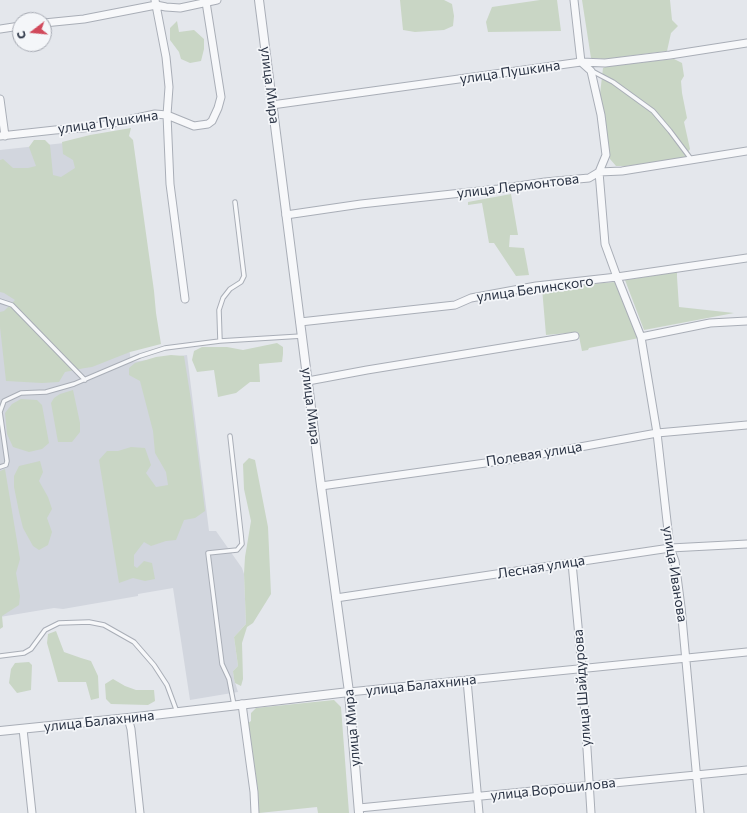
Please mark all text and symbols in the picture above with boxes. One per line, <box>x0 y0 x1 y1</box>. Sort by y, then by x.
north arrow <box>12 12 52 52</box>
text: С <box>14 30 28 41</box>
street label: улица Мира <box>257 45 283 125</box>
street label: улица Пушкина <box>459 57 561 87</box>
street label: улица Пушкина <box>57 107 159 137</box>
street label: улица Лермонтова <box>456 170 580 202</box>
street label: улица Белинского <box>475 272 595 306</box>
street label: улица Мира <box>298 366 324 446</box>
street label: Полевая улица <box>485 438 583 470</box>
street label: улица Иванова <box>659 525 691 623</box>
street label: Лесная улица <box>496 552 586 582</box>
street label: улица Шайдурова <box>570 629 594 747</box>
street label: улица Балахнина <box>365 671 477 699</box>
street label: улица Мира <box>340 688 364 768</box>
street label: улица Балахнина <box>43 707 155 735</box>
street label: улица Ворошилова <box>490 774 616 804</box>

